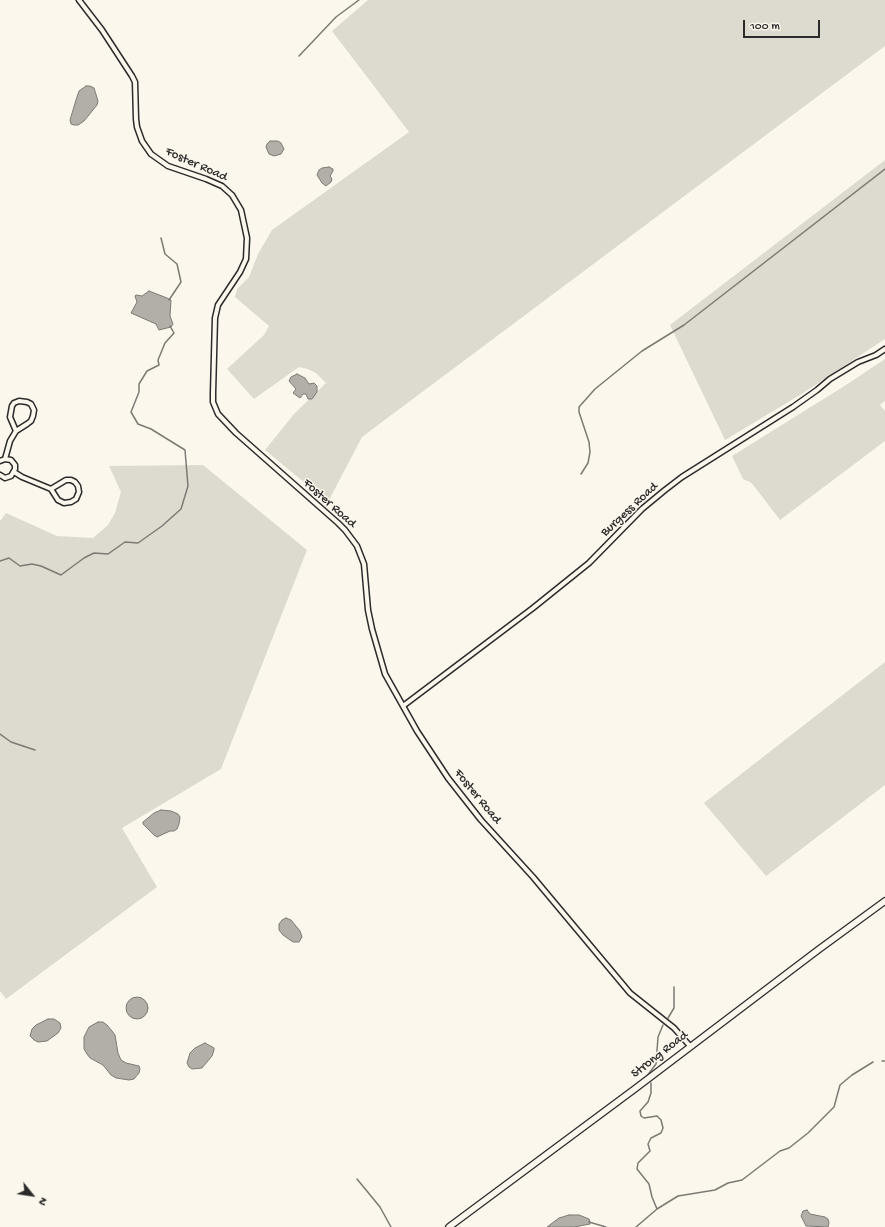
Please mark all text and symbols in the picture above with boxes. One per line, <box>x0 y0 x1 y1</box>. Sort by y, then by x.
scale bar <box>745 12 822 38</box>
text: 100 m <box>750 20 780 34</box>
street label: Foster Road <box>163 144 229 186</box>
street label: Foster Road <box>299 476 359 532</box>
street label: Burgess Road <box>598 480 662 540</box>
street label: Foster Road <box>450 766 504 828</box>
street label: Strong Road <box>629 1028 691 1082</box>
north arrow <box>12 1175 52 1215</box>
text: N <box>35 1195 49 1207</box>

